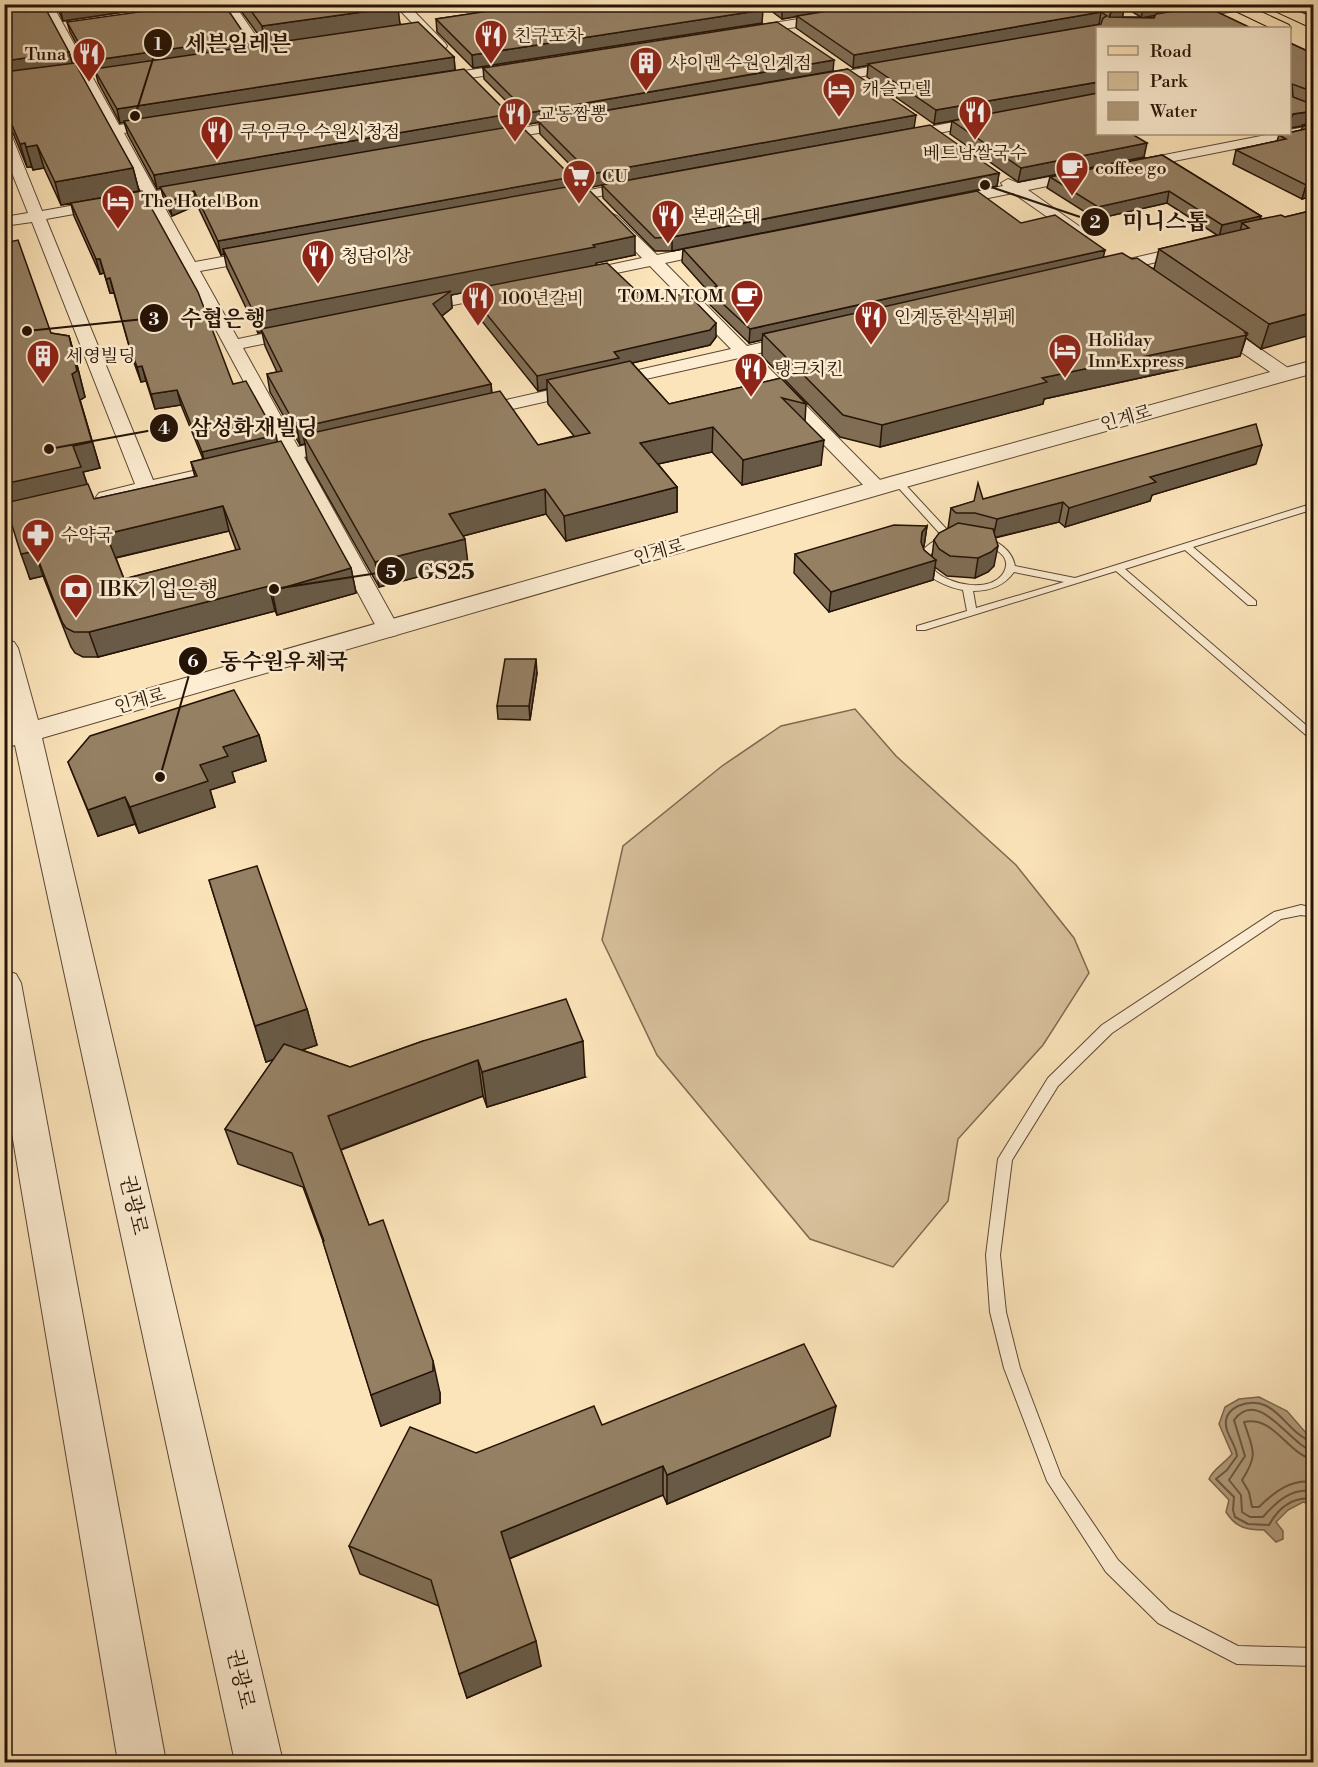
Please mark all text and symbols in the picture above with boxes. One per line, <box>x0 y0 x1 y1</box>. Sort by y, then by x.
restaurant icon: 친구포차 <box>473 18 509 65</box>
callout: 세븐일레븐 <box>143 23 303 63</box>
place label: 친구포차 <box>514 25 584 48</box>
legend <box>1096 27 1291 135</box>
text: 세븐일레븐 <box>185 31 291 58</box>
text: 1 <box>154 33 163 56</box>
restaurant icon: Tuna <box>71 36 107 83</box>
text: Road <box>1150 40 1193 63</box>
place label: Tuna <box>25 43 67 66</box>
building icon: 샤이맨 수원인계점 <box>628 45 664 92</box>
place label: 샤이맨 수원인계점 <box>669 52 812 75</box>
text: Park <box>1150 70 1189 93</box>
hotel icon: 캐슬모텔 <box>821 71 857 118</box>
place label: 캐슬모텔 <box>862 78 932 101</box>
restaurant icon: 베트남쌀국수 <box>957 94 993 141</box>
restaurant icon: 교동짬뽕 <box>497 96 533 143</box>
text: Water <box>1149 100 1198 123</box>
place label: 교동짬뽕 <box>538 103 608 126</box>
restaurant icon: 쿠우쿠우 수원시청점 <box>199 114 235 161</box>
place label: 쿠우쿠우 수원시청점 <box>240 121 400 144</box>
place label: 베트남쌀국수 <box>923 142 1027 165</box>
cafe icon: coffee go <box>1054 150 1090 197</box>
place label: coffee go <box>1095 157 1167 180</box>
supermarket icon: CU <box>561 158 597 205</box>
place label: CU <box>602 165 628 188</box>
hotel icon: The Hotel Bon <box>100 183 136 230</box>
place label: The Hotel Bon <box>141 190 259 213</box>
restaurant icon: 본래순대 <box>650 198 686 245</box>
callout: 미니스톱 <box>1080 202 1219 242</box>
place label: 본래순대 <box>691 205 761 228</box>
text: 미니스톱 <box>1122 209 1208 236</box>
text: 2 <box>1089 211 1101 234</box>
restaurant icon: 청담이상 <box>300 238 336 285</box>
place label: 청담이상 <box>341 245 411 268</box>
cafe icon: TOM N TOM <box>729 278 765 325</box>
restaurant icon: 100년갈비 <box>460 280 496 327</box>
place label: TOM N TOM <box>618 285 724 308</box>
place label: 100년갈비 <box>501 287 584 310</box>
callout: 수협은행 <box>139 298 278 338</box>
restaurant icon: 인계동한식뷔페 <box>853 299 889 346</box>
text: 수협은행 <box>180 306 266 333</box>
place label: 인계동한식뷔페 <box>894 306 1016 329</box>
text: 3 <box>149 308 160 331</box>
place label: Holiday Inn Express <box>1088 329 1185 373</box>
hotel icon: Holiday Inn Express <box>1047 332 1083 379</box>
building icon: 세영빌딩 <box>25 338 61 385</box>
place label: 세영빌딩 <box>66 345 136 368</box>
restaurant icon: 탱크치킨 <box>733 351 769 398</box>
place label: 탱크치킨 <box>774 358 844 381</box>
street label: 인계로 <box>1098 400 1154 436</box>
callout: 삼성화재빌딩 <box>149 408 330 448</box>
text: 삼성화재빌딩 <box>190 415 318 442</box>
text: 4 <box>158 417 170 440</box>
pharmacy icon: 수약국 <box>20 517 56 564</box>
place label: 수약국 <box>61 524 113 547</box>
street label: 인계로 <box>631 534 687 570</box>
callout: GS25 <box>376 551 487 591</box>
text: GS25 <box>417 559 475 586</box>
text: 5 <box>385 561 397 584</box>
bank icon: IBK기업은행 <box>58 572 94 619</box>
place label: IBK기업은행 <box>99 577 218 603</box>
callout: 동수원우체국 <box>178 641 360 681</box>
text: 동수원우체국 <box>220 649 349 676</box>
text: 6 <box>187 650 199 673</box>
street label: 인계로 <box>112 683 168 719</box>
street label: 권광로 <box>113 1172 153 1238</box>
street label: 권광로 <box>220 1646 260 1712</box>

